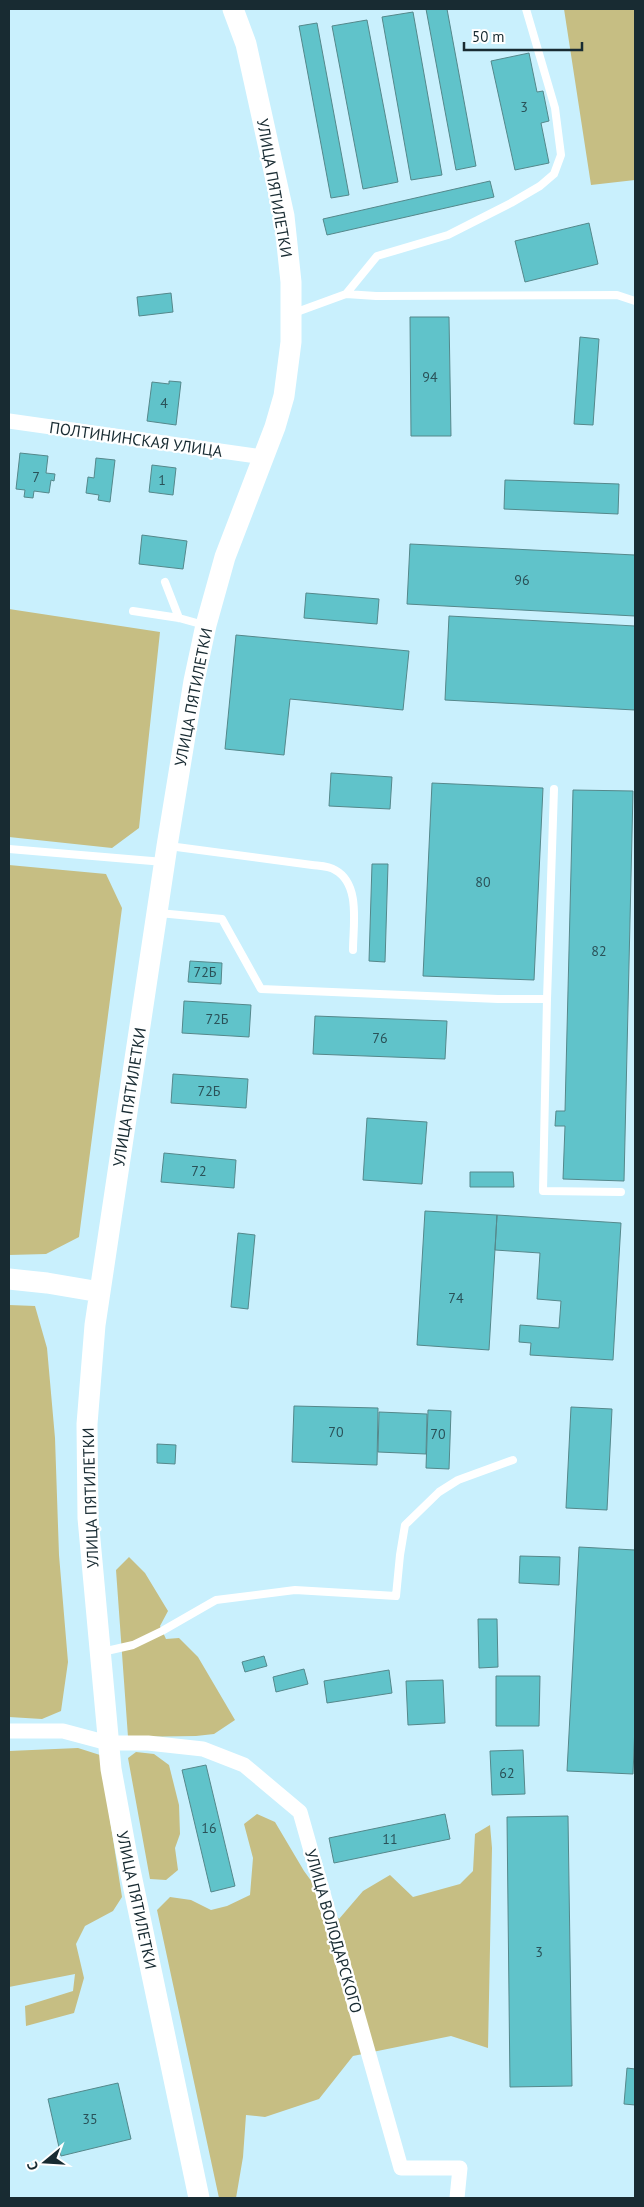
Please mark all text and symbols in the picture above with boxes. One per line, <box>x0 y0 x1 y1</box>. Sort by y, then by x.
scale bar <box>464 20 582 52</box>
text: 50 m <box>472 27 505 46</box>
house number: 3 <box>520 98 528 116</box>
street label: УЛИЦА ПЯТИЛЕТКИ <box>253 117 297 259</box>
house number: 94 <box>422 368 438 386</box>
house number: 4 <box>160 394 168 412</box>
street label: ПОЛТИНИНСКАЯ УЛИЦА <box>48 417 224 461</box>
house number: 7 <box>32 468 40 486</box>
house number: 1 <box>158 471 166 489</box>
house number: 96 <box>514 571 530 589</box>
street label: УЛИЦА ПЯТИЛЕТКИ <box>170 626 216 768</box>
house number: 80 <box>475 873 491 891</box>
house number: 82 <box>591 942 607 960</box>
house number: 72Б <box>194 963 217 981</box>
house number: 72Б <box>206 1010 229 1028</box>
street label: УЛИЦА ПЯТИЛЕТКИ <box>108 1026 150 1168</box>
house number: 76 <box>372 1029 388 1047</box>
house number: 72Б <box>198 1082 221 1100</box>
house number: 72 <box>191 1162 207 1180</box>
house number: 74 <box>448 1289 464 1307</box>
house number: 70 <box>328 1423 344 1441</box>
house number: 70 <box>430 1425 446 1443</box>
street label: УЛИЦА ПЯТИЛЕТКИ <box>78 1427 102 1569</box>
house number: 62 <box>499 1764 515 1782</box>
house number: 16 <box>201 1819 217 1837</box>
street label: УЛИЦА ПЯТИЛЕТКИ <box>113 1829 161 1971</box>
house number: 11 <box>382 1830 398 1848</box>
street label: УЛИЦА ВОЛОДАРСКОГО <box>301 1847 367 2015</box>
house number: 3 <box>535 1943 543 1961</box>
house number: 35 <box>82 2110 98 2128</box>
north arrow <box>20 2137 70 2187</box>
text: С <box>23 2159 42 2173</box>

